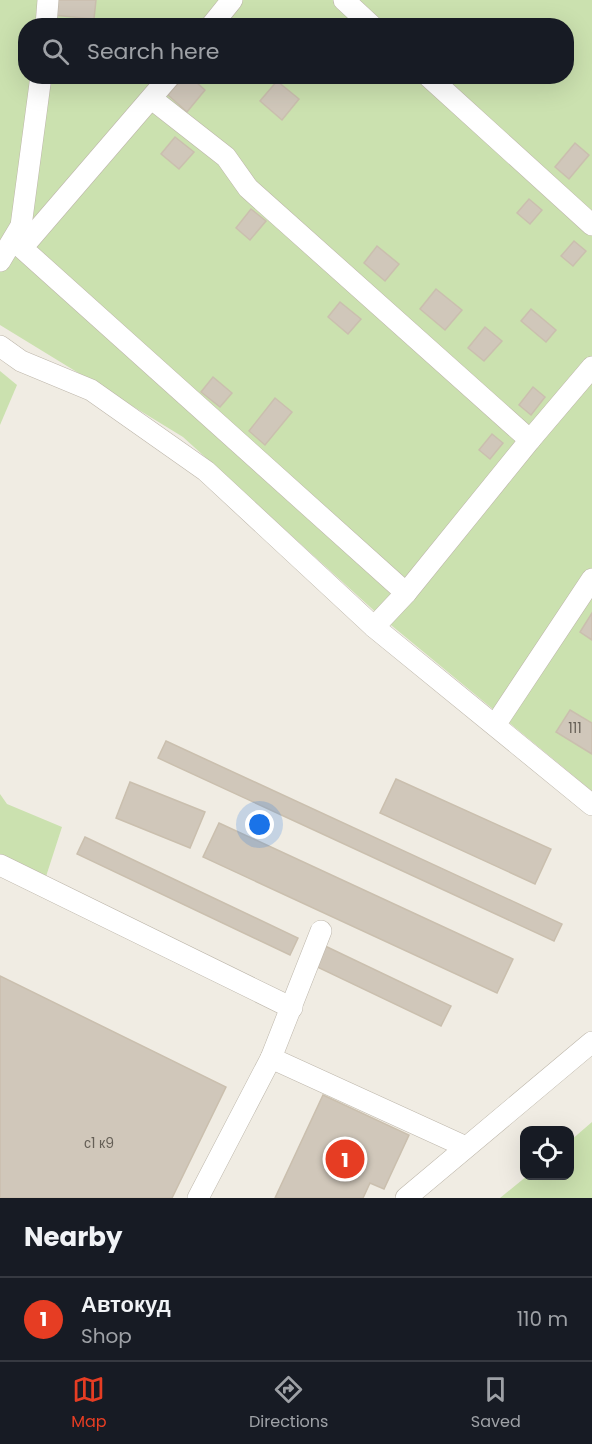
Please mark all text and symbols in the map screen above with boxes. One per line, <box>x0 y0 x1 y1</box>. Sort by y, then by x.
search box <box>18 18 574 84</box>
icon: search <box>39 35 72 68</box>
text: Search here <box>87 36 220 67</box>
house number: 111 <box>568 718 582 738</box>
your location <box>245 810 274 839</box>
map controls <box>520 1126 574 1180</box>
button: locate <box>520 1126 574 1180</box>
house number: с1 к9 <box>84 1133 114 1153</box>
pin: 1 <box>326 1136 364 1182</box>
text: Nearby <box>24 1219 122 1255</box>
text: Автокуд <box>81 1289 171 1320</box>
text: 1 <box>40 1305 47 1333</box>
text: 110 m <box>517 1305 568 1333</box>
text: Shop <box>81 1322 132 1350</box>
tab: Map <box>71 1373 107 1434</box>
tab: Directions <box>249 1373 328 1434</box>
tab: Saved <box>471 1373 521 1434</box>

